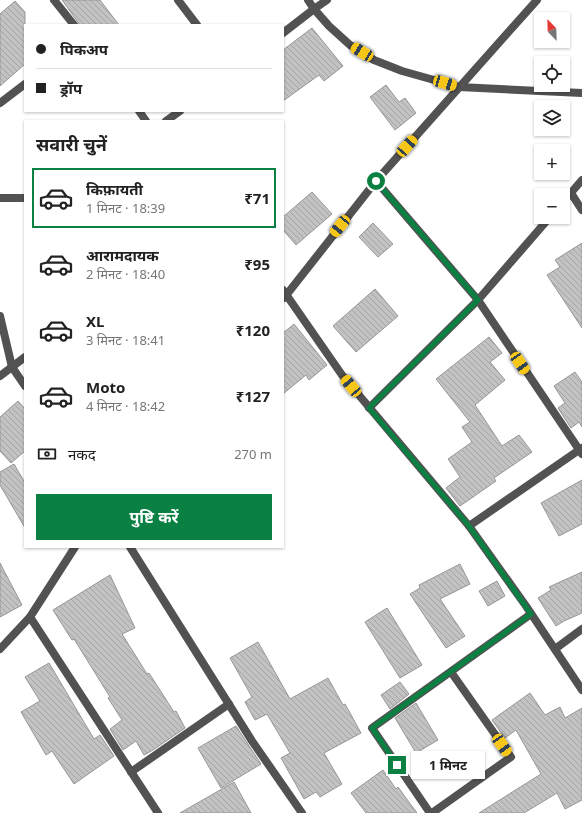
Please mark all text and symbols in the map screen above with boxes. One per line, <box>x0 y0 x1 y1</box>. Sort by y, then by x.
north arrow <box>534 12 570 48</box>
map controls <box>534 12 570 224</box>
text: पिकअप <box>60 39 108 59</box>
car <box>349 41 375 63</box>
button: locate <box>534 56 570 92</box>
car <box>432 74 458 92</box>
text: ड्रॉप <box>60 78 82 98</box>
button: layers <box>534 100 570 136</box>
text: सवारी चुनें <box>36 132 107 156</box>
car <box>395 133 419 159</box>
button: + <box>534 144 570 180</box>
route start <box>367 172 385 190</box>
text: किफ़ायती <box>86 179 143 199</box>
icon: car <box>38 180 74 216</box>
text: ₹71 <box>244 188 270 208</box>
button: − <box>534 188 570 224</box>
text: 1 मिनट · 18:39 <box>86 199 165 217</box>
car <box>328 213 352 239</box>
text: आरामदायक <box>86 245 159 265</box>
icon: car <box>38 246 74 282</box>
text: ₹95 <box>244 254 270 274</box>
text: 2 मिनट · 18:40 <box>86 265 165 283</box>
text: XL <box>86 311 104 331</box>
icon: car <box>38 312 74 348</box>
text: ₹120 <box>236 320 270 340</box>
text: 3 मिनट · 18:41 <box>86 331 165 349</box>
car <box>508 350 532 376</box>
car <box>339 373 363 399</box>
text: Moto <box>86 377 125 397</box>
icon: car <box>38 378 74 414</box>
text: ₹127 <box>236 386 270 406</box>
text: 4 मिनट · 18:42 <box>86 397 165 415</box>
icon: cash <box>36 443 58 465</box>
text: नकद <box>68 444 96 464</box>
text: 270 m <box>234 445 272 463</box>
button: पुष्टि करें <box>36 494 272 540</box>
car <box>490 732 514 758</box>
callout: 1 मिनट <box>411 751 485 779</box>
route end <box>388 756 406 774</box>
text: 1 मिनट <box>429 756 467 774</box>

